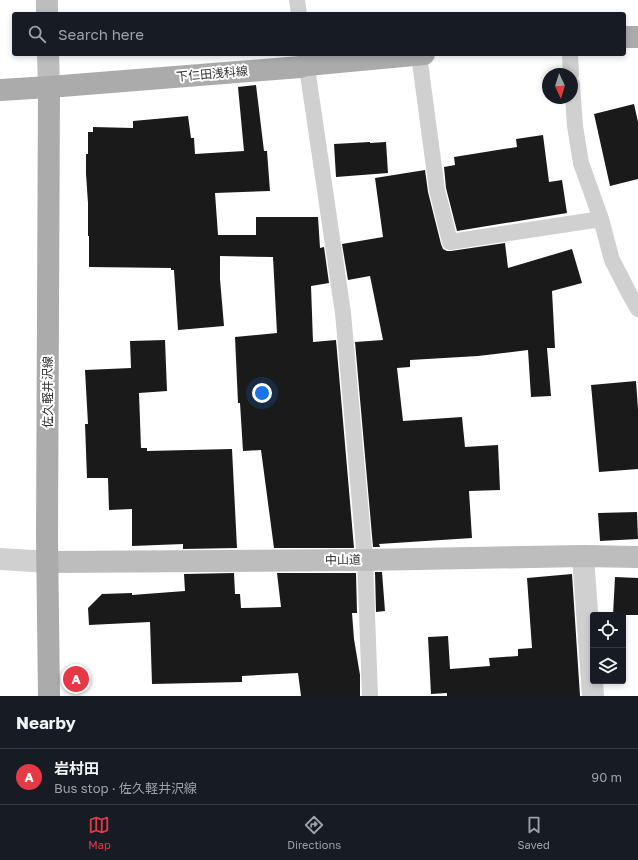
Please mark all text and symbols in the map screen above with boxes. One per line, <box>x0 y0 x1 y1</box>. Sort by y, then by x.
search box <box>12 12 626 56</box>
icon: search <box>26 23 48 45</box>
text: Search here <box>58 25 144 43</box>
street label: 下仁田浅科線 <box>175 63 248 84</box>
north arrow <box>542 68 578 104</box>
street label: 佐久軽井沢線 <box>40 356 55 428</box>
your location <box>252 383 272 403</box>
street label: 中山道 <box>325 552 361 567</box>
map controls <box>590 612 626 684</box>
button: locate <box>590 612 626 648</box>
button: layers <box>590 648 626 684</box>
pin: A <box>63 664 89 694</box>
text: Nearby <box>16 712 76 733</box>
text: 岩村田 <box>54 759 99 777</box>
text: A <box>24 769 34 785</box>
text: 90 m <box>591 769 622 785</box>
text: Bus stop · 佐久軽井沢線 <box>54 780 197 796</box>
tab: Map <box>88 814 111 851</box>
tab: Directions <box>287 814 341 851</box>
tab: Saved <box>518 814 550 851</box>

